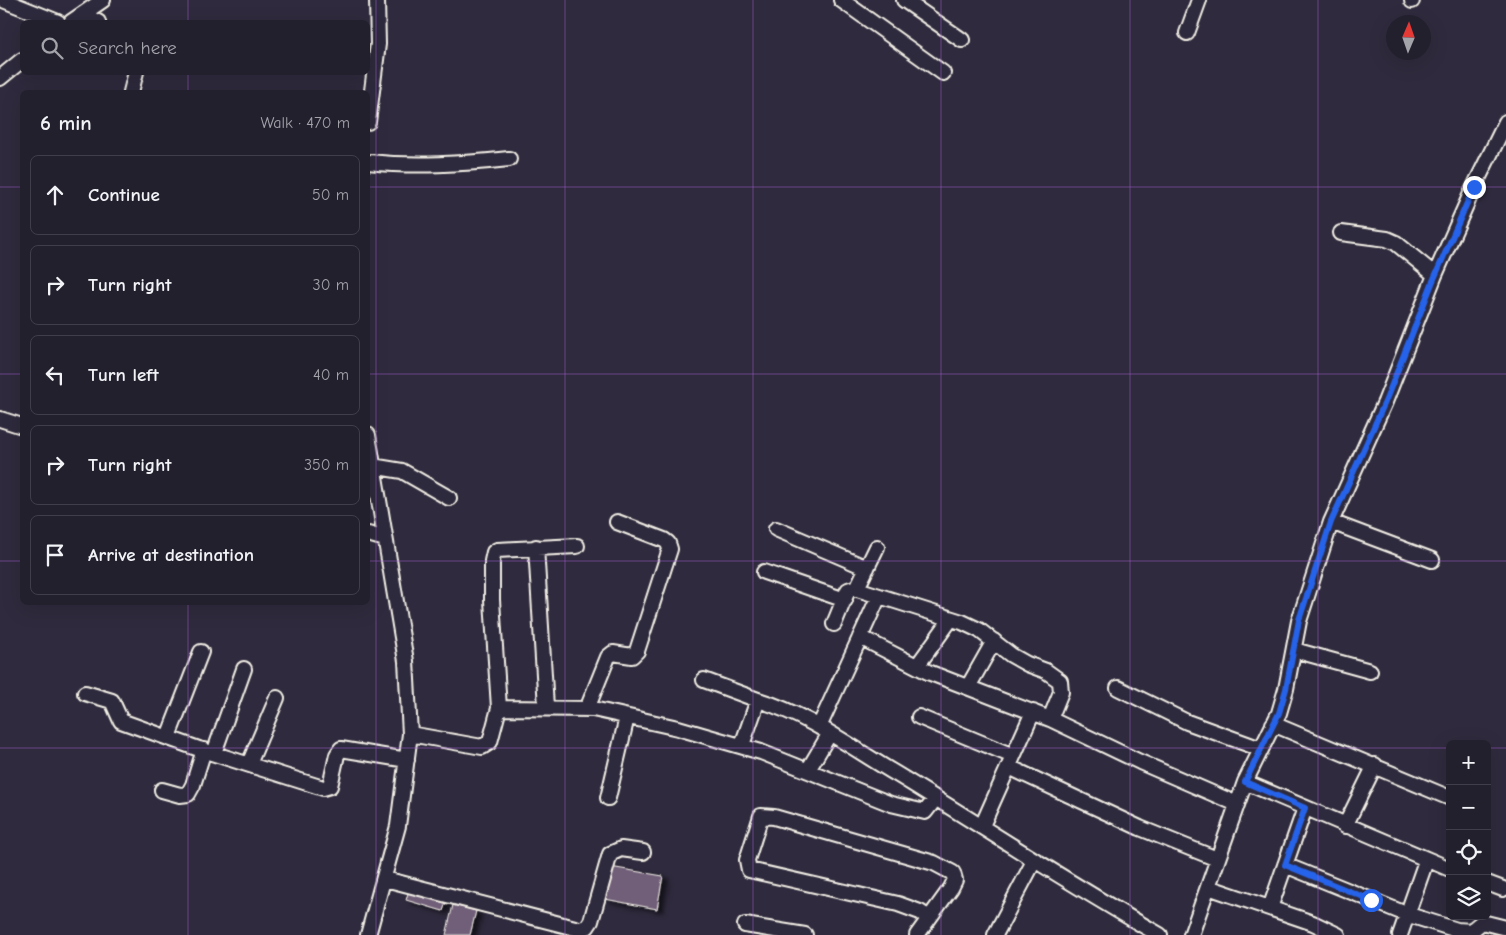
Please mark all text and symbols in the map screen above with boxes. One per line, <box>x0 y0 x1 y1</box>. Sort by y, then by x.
north arrow <box>1386 15 1431 60</box>
search box <box>20 20 370 75</box>
icon: search <box>38 34 66 62</box>
text: Search here <box>78 37 177 59</box>
text: 6 min <box>40 111 92 135</box>
text: Walk · 470 m <box>261 114 350 132</box>
route end <box>1463 176 1486 199</box>
icon: ahead <box>41 181 69 209</box>
text: Continue <box>88 184 160 206</box>
text: 50 m <box>312 186 349 204</box>
icon: right <box>41 271 69 299</box>
text: Turn right <box>88 274 172 296</box>
text: 30 m <box>313 276 349 294</box>
icon: left <box>41 361 69 389</box>
text: Turn left <box>88 364 159 386</box>
text: 40 m <box>313 366 349 384</box>
icon: right <box>41 451 69 479</box>
text: Turn right <box>88 454 172 476</box>
text: 350 m <box>304 456 349 474</box>
icon: arrive <box>41 541 69 569</box>
text: Arrive at destination <box>88 544 254 566</box>
map controls <box>1446 740 1491 920</box>
button: + <box>1446 740 1491 785</box>
button: − <box>1446 785 1491 830</box>
button: locate <box>1446 830 1491 875</box>
button: layers <box>1446 875 1491 920</box>
route start <box>1360 889 1383 912</box>

